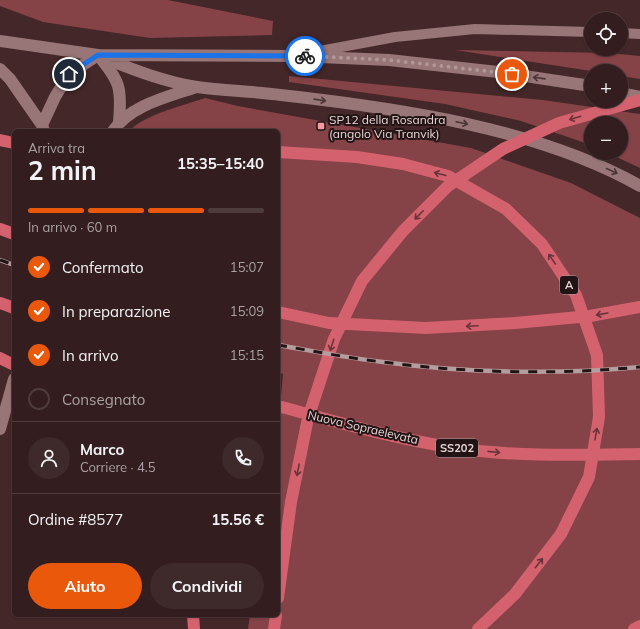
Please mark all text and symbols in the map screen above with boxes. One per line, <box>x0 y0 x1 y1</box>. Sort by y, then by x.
map controls <box>584 12 628 160</box>
button: locate <box>584 12 628 56</box>
courier <box>285 36 325 76</box>
icon: bike <box>294 45 316 67</box>
pin <box>52 57 86 91</box>
pin <box>495 57 529 91</box>
icon: home <box>58 63 80 85</box>
icon: bag <box>501 63 523 85</box>
button: + <box>584 64 628 108</box>
one-way arrow <box>533 74 546 82</box>
one-way arrow <box>313 96 326 104</box>
place label: SP12 della Rosandra (angolo Via Tranvik) <box>329 112 446 141</box>
one-way arrow <box>569 115 582 122</box>
button: − <box>584 116 628 160</box>
one-way arrow <box>455 119 468 127</box>
marker: SP12 della Rosandra (angolo Via Tranvik) <box>316 121 326 131</box>
text: Arriva tra <box>28 140 85 156</box>
text: 2 min <box>28 154 97 187</box>
text: 15:35–15:40 <box>177 154 264 173</box>
one-way arrow <box>606 168 618 175</box>
one-way arrow <box>433 170 446 177</box>
one-way arrow <box>414 210 424 220</box>
text: In arrivo · 60 m <box>28 219 117 235</box>
one-way arrow <box>548 254 556 265</box>
icon: check <box>28 256 50 278</box>
text: Confermato <box>62 258 143 277</box>
text: 15:07 <box>230 259 264 275</box>
road number: A <box>560 276 578 294</box>
icon: check <box>28 300 50 322</box>
text: In preparazione <box>62 302 170 321</box>
text: 15:09 <box>230 303 264 319</box>
one-way arrow <box>595 310 608 318</box>
one-way arrow <box>466 322 479 329</box>
one-way arrow <box>328 338 335 351</box>
icon: check <box>28 344 50 366</box>
text: In arrivo <box>62 346 118 365</box>
text: 15:15 <box>230 347 264 363</box>
text: Consegnato <box>62 390 145 409</box>
street label: Nuova Sopraelevata <box>306 407 420 447</box>
one-way arrow <box>593 428 601 441</box>
button: person <box>28 437 70 479</box>
button: phone <box>222 437 264 479</box>
road number: SS202 <box>436 439 478 457</box>
text: Marco <box>80 440 124 459</box>
one-way arrow <box>487 448 500 455</box>
text: Corriere · 4.5 <box>80 459 156 475</box>
one-way arrow <box>293 463 301 476</box>
text: Ordine #8577 <box>28 510 123 529</box>
text: 15.56 € <box>211 510 264 529</box>
one-way arrow <box>534 558 543 569</box>
button: Aiuto <box>28 563 142 609</box>
button: Condividi <box>150 563 264 609</box>

